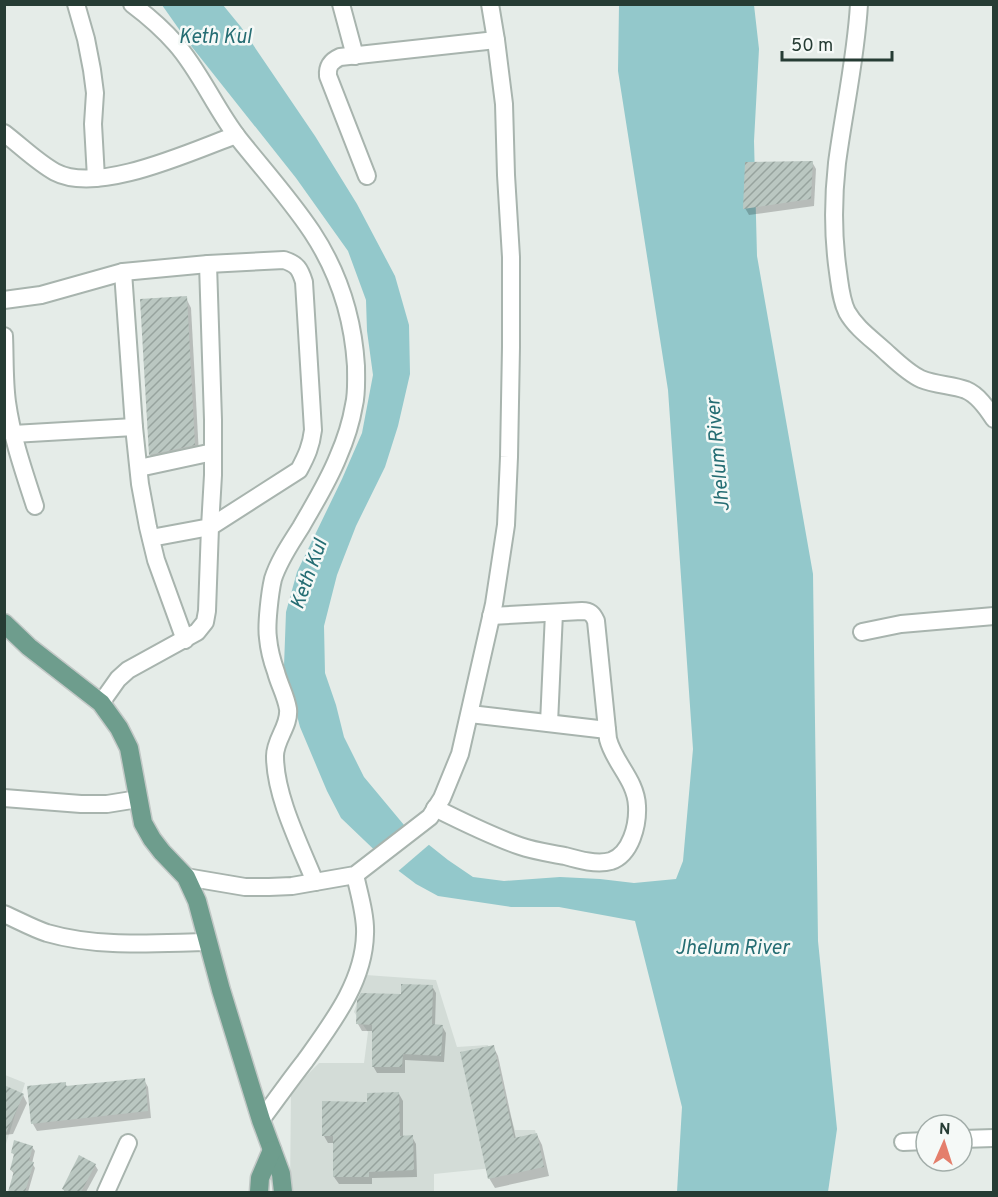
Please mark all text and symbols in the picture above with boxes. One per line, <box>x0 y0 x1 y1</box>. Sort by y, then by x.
scale bar <box>782 24 892 62</box>
water label: Keth Kul <box>179 25 252 51</box>
text: 50 m <box>791 35 833 58</box>
water label: Jhelum River <box>701 396 737 513</box>
water label: Keth Kul <box>285 535 335 613</box>
water label: Jhelum River <box>675 936 790 962</box>
north arrow <box>914 1113 974 1173</box>
text: N <box>938 1120 951 1140</box>

